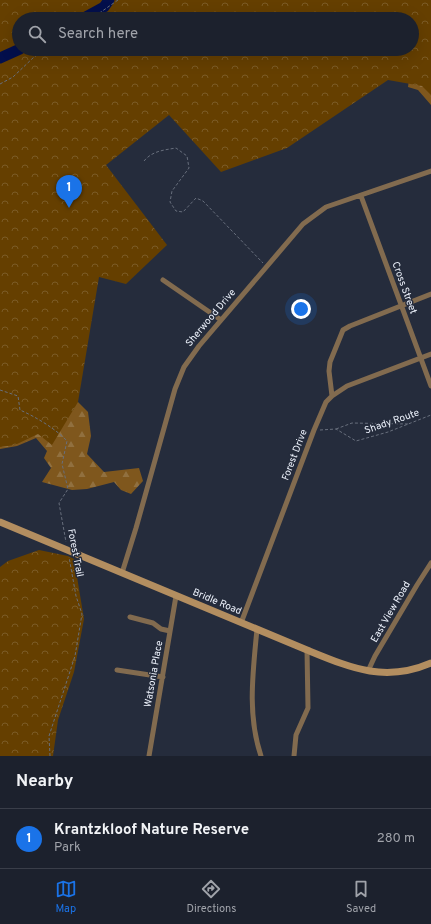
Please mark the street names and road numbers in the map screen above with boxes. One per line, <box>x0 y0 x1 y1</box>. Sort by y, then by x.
street label: Cross Street <box>389 260 420 316</box>
street label: Sherwood Drive <box>183 286 239 350</box>
street label: Shady Route <box>363 407 421 437</box>
street label: Forest Drive <box>279 428 311 482</box>
street label: Forest Trail <box>64 528 86 578</box>
street label: East View Road <box>368 579 414 645</box>
street label: Bridle Road <box>190 586 244 618</box>
street label: Watsonia Place <box>142 640 166 708</box>

